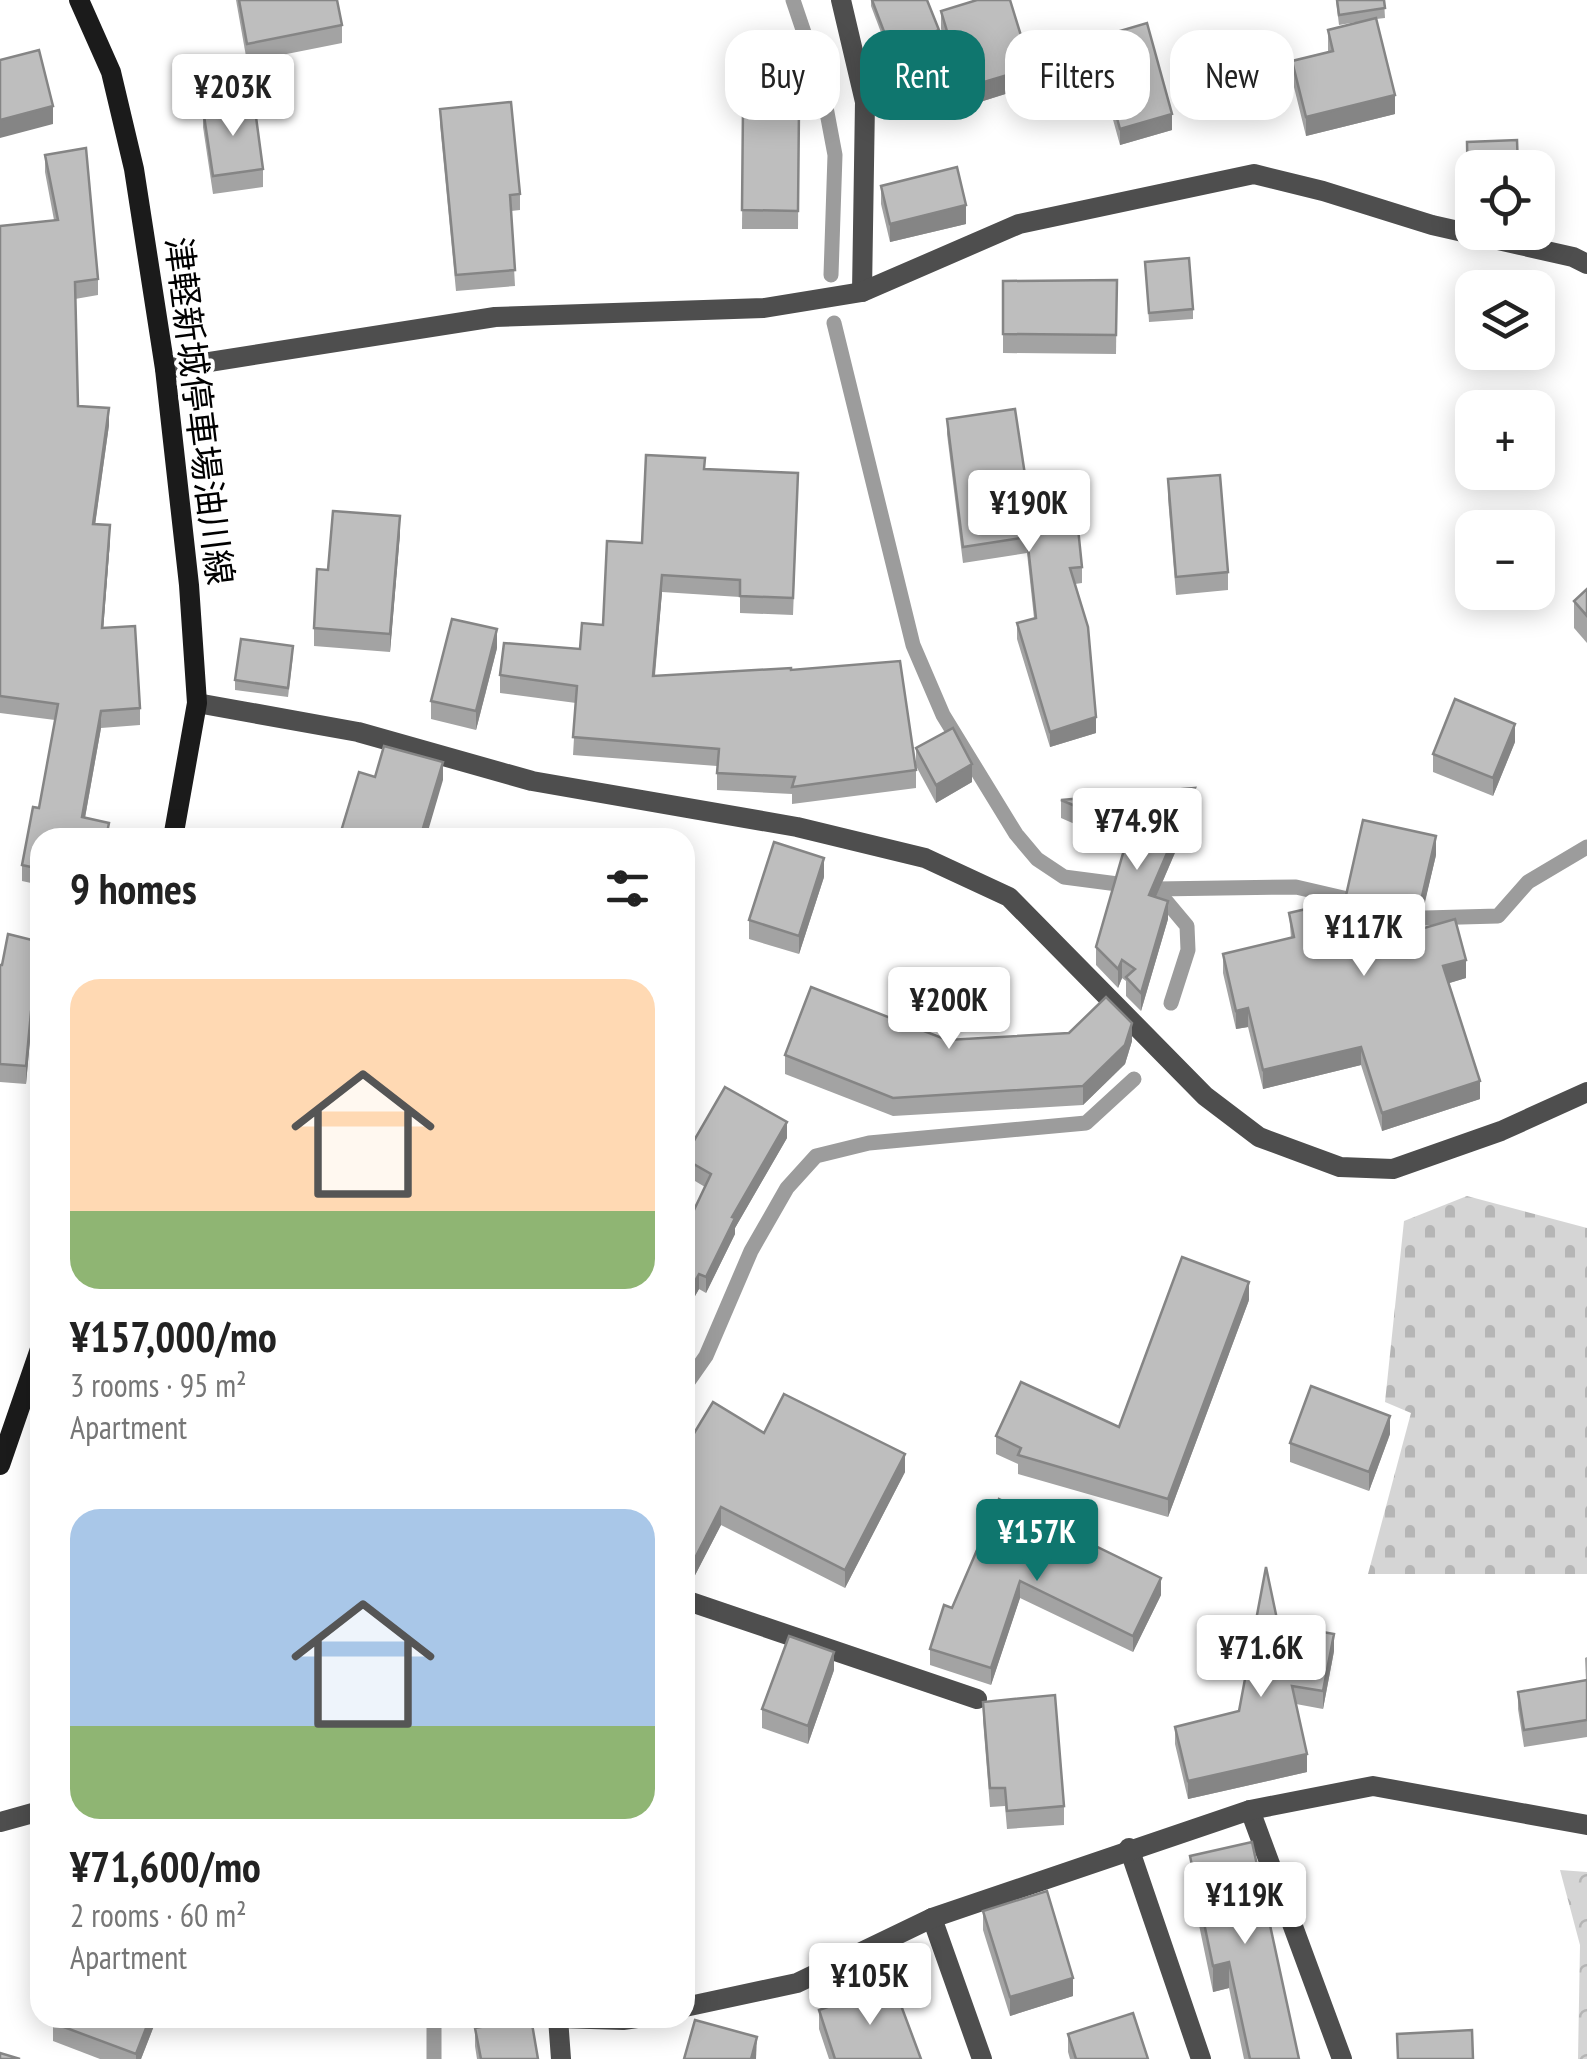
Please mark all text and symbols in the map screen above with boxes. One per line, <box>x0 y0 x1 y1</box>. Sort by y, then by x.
chip: Buy <box>725 30 840 120</box>
chip: Rent <box>860 30 985 120</box>
chip: Filters <box>1005 30 1150 120</box>
chip: New <box>1170 30 1294 120</box>
pin: ¥203K <box>163 54 303 139</box>
text: ¥203K <box>194 65 272 107</box>
map controls <box>1455 150 1555 610</box>
button: locate <box>1455 150 1555 250</box>
street label: 津軽新城停車場油川線 <box>156 234 244 587</box>
button: layers <box>1455 270 1555 370</box>
button: + <box>1455 390 1555 490</box>
pin: ¥190K <box>959 470 1099 555</box>
text: ¥190K <box>990 481 1068 523</box>
button: − <box>1455 510 1555 610</box>
pin: ¥74.9K <box>1056 788 1218 873</box>
text: ¥74.9K <box>1095 799 1179 841</box>
text: 9 homes <box>70 861 197 916</box>
icon: filters <box>600 861 655 916</box>
pin: ¥117K <box>1294 894 1434 979</box>
text: ¥117K <box>1325 905 1403 947</box>
pin: ¥200K <box>879 967 1019 1052</box>
text: ¥200K <box>910 978 988 1020</box>
icon: home <box>273 1044 453 1224</box>
text: ¥157,000/mo <box>70 1309 277 1364</box>
text: 3 rooms · 95 m² <box>70 1364 247 1406</box>
text: Apartment <box>70 1406 187 1448</box>
pin: ¥157K <box>967 1499 1107 1584</box>
text: ¥157K <box>998 1510 1076 1552</box>
icon: home <box>273 1574 453 1754</box>
pin: ¥71.6K <box>1180 1615 1342 1700</box>
text: ¥71.6K <box>1219 1626 1303 1668</box>
text: ¥71,600/mo <box>70 1839 261 1894</box>
pin: ¥119K <box>1175 1862 1315 1947</box>
text: ¥119K <box>1206 1873 1284 1915</box>
text: 2 rooms · 60 m² <box>70 1894 247 1936</box>
text: Apartment <box>70 1936 187 1978</box>
pin: ¥105K <box>800 1943 940 2028</box>
text: ¥105K <box>831 1954 909 1996</box>

